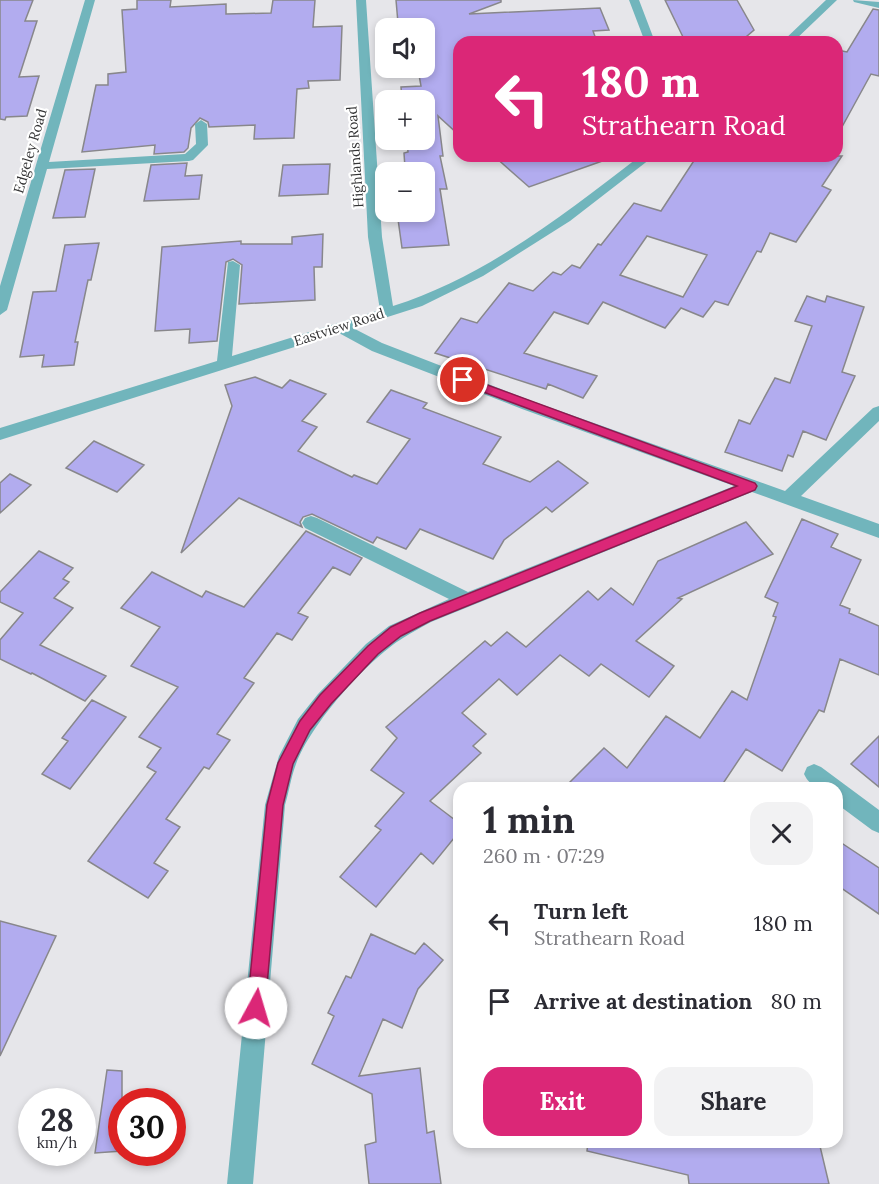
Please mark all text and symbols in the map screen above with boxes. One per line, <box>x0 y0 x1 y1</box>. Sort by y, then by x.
map controls <box>375 18 435 222</box>
button: sound <box>375 18 435 78</box>
text: 180 m <box>582 55 699 109</box>
icon: left <box>483 60 561 138</box>
button: + <box>375 90 435 150</box>
street label: Highlands Road <box>342 106 368 208</box>
street label: Edgeley Road <box>9 107 51 195</box>
text: Strathearn Road <box>582 108 786 142</box>
button: − <box>375 162 435 222</box>
street label: Eastview Road <box>292 304 386 350</box>
pin <box>437 354 488 405</box>
icon: arrive <box>446 363 479 396</box>
text: 1 min <box>483 797 575 843</box>
button: close <box>750 802 813 865</box>
text: 260 m · 07:29 <box>483 843 605 868</box>
text: Turn left <box>534 897 628 925</box>
icon: left <box>483 907 516 940</box>
text: 180 m <box>754 909 813 937</box>
text: Strathearn Road <box>534 925 685 950</box>
position arrow <box>224 976 288 1040</box>
icon: arrive <box>483 985 516 1018</box>
text: Arrive at destination <box>534 987 752 1015</box>
text: 80 m <box>770 987 822 1015</box>
button: Exit <box>483 1067 642 1136</box>
button: Share <box>654 1067 813 1136</box>
speed limit sign: 30 <box>108 1088 186 1166</box>
text: 28 <box>40 1101 74 1139</box>
text: km/h <box>37 1133 77 1152</box>

